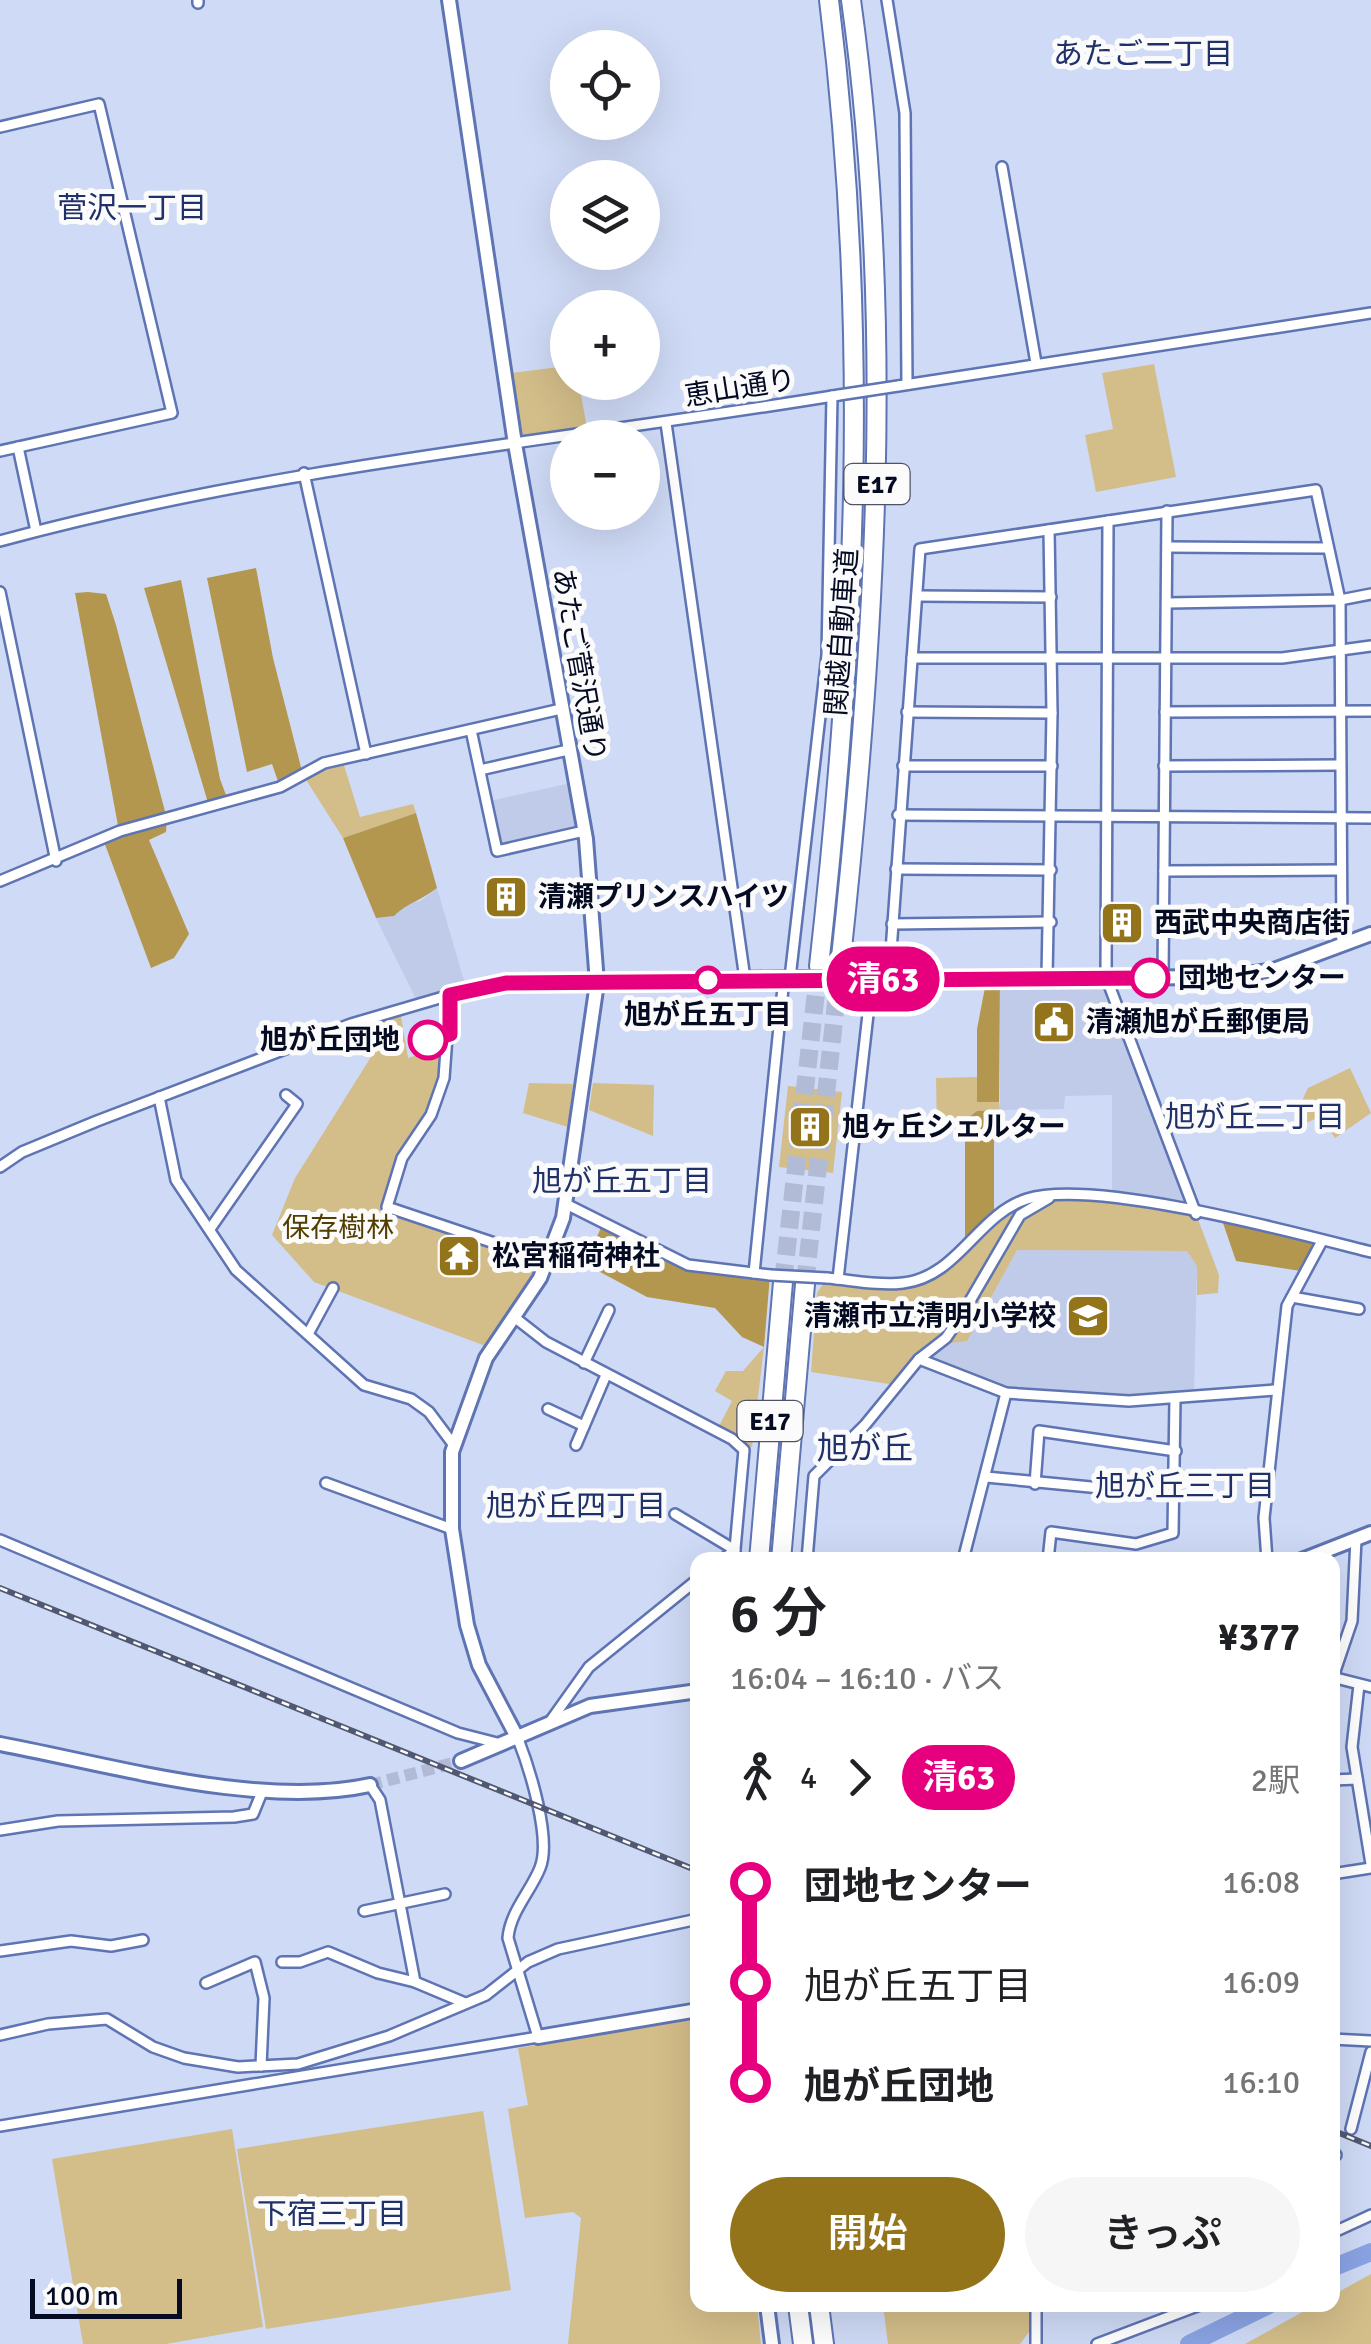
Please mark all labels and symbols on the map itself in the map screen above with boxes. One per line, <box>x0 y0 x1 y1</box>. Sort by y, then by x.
district label: あたご二丁目 <box>1053 36 1233 73</box>
district label: 菅沢一丁目 <box>57 190 207 227</box>
street label: 恵山通り <box>682 362 798 414</box>
road number: E17 <box>844 464 910 504</box>
street label: 関越自動車道 <box>819 547 865 717</box>
street label: あたご菅沢通り <box>545 566 613 764</box>
building icon: 清瀬プリンスハイツ <box>483 874 529 920</box>
place label: 清瀬プリンスハイツ <box>538 880 789 914</box>
building icon: 西武中央商店街 <box>1099 900 1145 946</box>
place label: 西武中央商店街 <box>1154 906 1350 940</box>
line badge: 清63 <box>826 946 940 1012</box>
marker: 団地センター <box>1131 959 1169 997</box>
place label: 団地センター <box>1178 961 1346 995</box>
marker: 旭が丘五丁目 <box>695 967 721 993</box>
place label: 旭が丘五丁目 <box>624 998 792 1032</box>
public building icon: 清瀬旭が丘郵便局 <box>1031 999 1077 1045</box>
place label: 清瀬旭が丘郵便局 <box>1086 1005 1310 1039</box>
marker: 旭が丘団地 <box>409 1021 447 1059</box>
place label: 旭が丘団地 <box>260 1023 400 1057</box>
district label: 旭が丘二丁目 <box>1165 1099 1345 1136</box>
building icon: 旭ヶ丘シェルター <box>787 1104 833 1150</box>
place label: 旭ヶ丘シェルター <box>842 1110 1066 1144</box>
district label: 旭が丘五丁目 <box>532 1163 712 1200</box>
park label: 保存樹林 <box>282 1211 394 1245</box>
temple icon: 松宮稲荷神社 <box>436 1233 482 1279</box>
place label: 松宮稲荷神社 <box>492 1239 660 1273</box>
school or university icon: 清瀬市立清明小学校 <box>1065 1293 1111 1339</box>
place label: 清瀬市立清明小学校 <box>804 1299 1056 1333</box>
road number: E17 <box>738 1401 802 1441</box>
district label: 旭が丘 <box>817 1429 913 1468</box>
district label: 旭が丘三丁目 <box>1095 1468 1275 1505</box>
district label: 旭が丘四丁目 <box>486 1488 666 1525</box>
district label: 下宿三丁目 <box>257 2196 407 2233</box>
scale bar <box>30 2274 182 2318</box>

